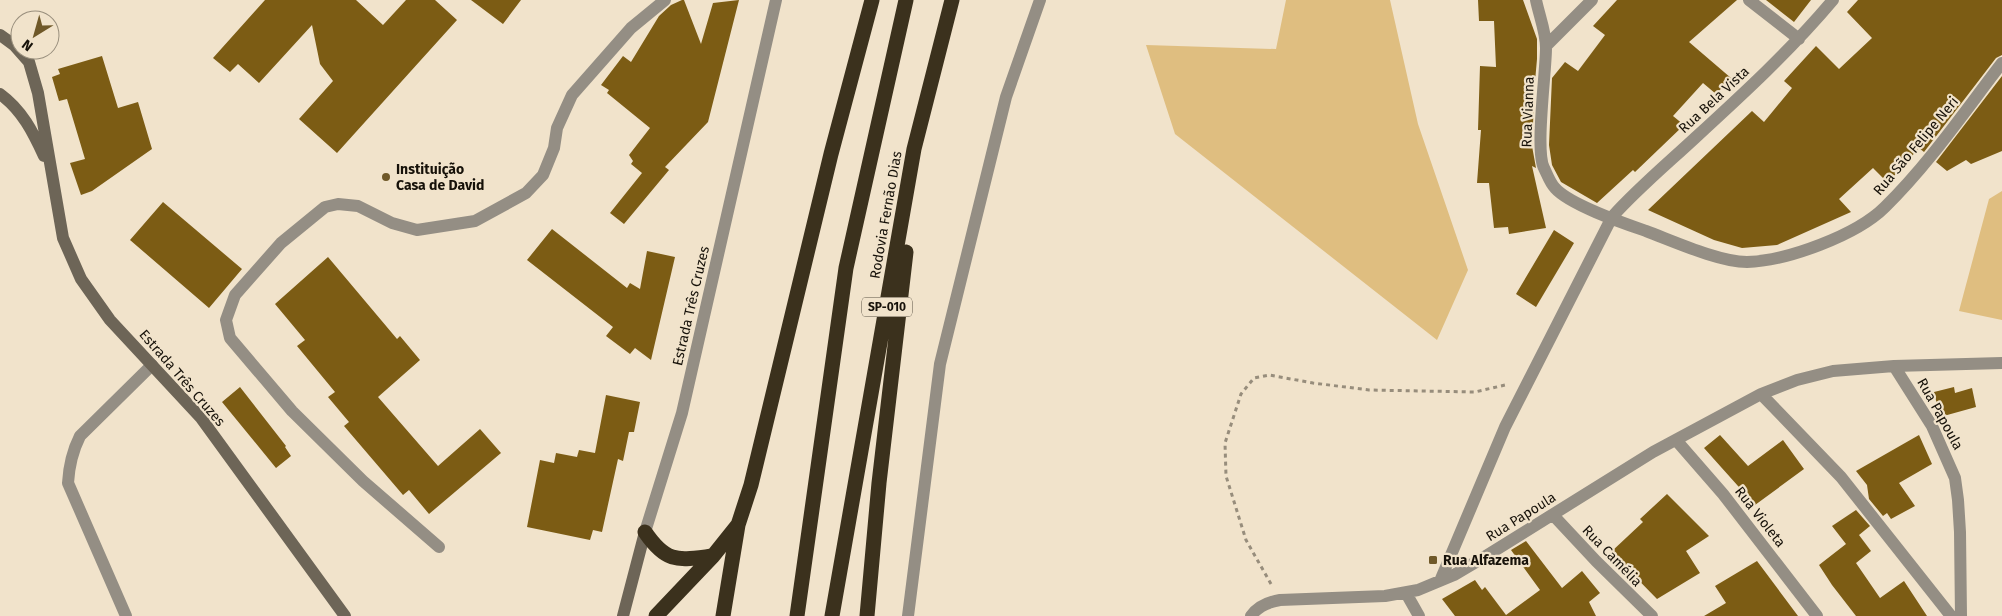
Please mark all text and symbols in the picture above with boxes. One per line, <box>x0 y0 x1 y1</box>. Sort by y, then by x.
north arrow <box>10 10 60 60</box>
text: N <box>19 35 36 55</box>
street label: Rua Bela Vista <box>1675 63 1753 137</box>
street label: Rua Vianna <box>1518 76 1538 148</box>
street label: Rua São Felipe Neri <box>1870 93 1962 199</box>
street label: Rodovia Fernão Dias <box>866 149 906 280</box>
place label: Instituição Casa de David <box>396 161 484 194</box>
marker: Instituição Casa de David <box>380 171 392 183</box>
street label: Estrada Três Cruzes <box>669 244 713 367</box>
road number: SP-010 <box>862 298 912 316</box>
street label: Estrada Três Cruzes <box>135 326 229 430</box>
street label: Rua Papoula <box>1913 375 1967 453</box>
street label: Rua Violeta <box>1731 483 1789 551</box>
street label: Rua Papoula <box>1483 489 1559 545</box>
street label: Rua Camélia <box>1579 522 1645 590</box>
place label: Rua Alfazema <box>1443 552 1529 569</box>
marker: Rua Alfazema <box>1427 554 1439 566</box>

